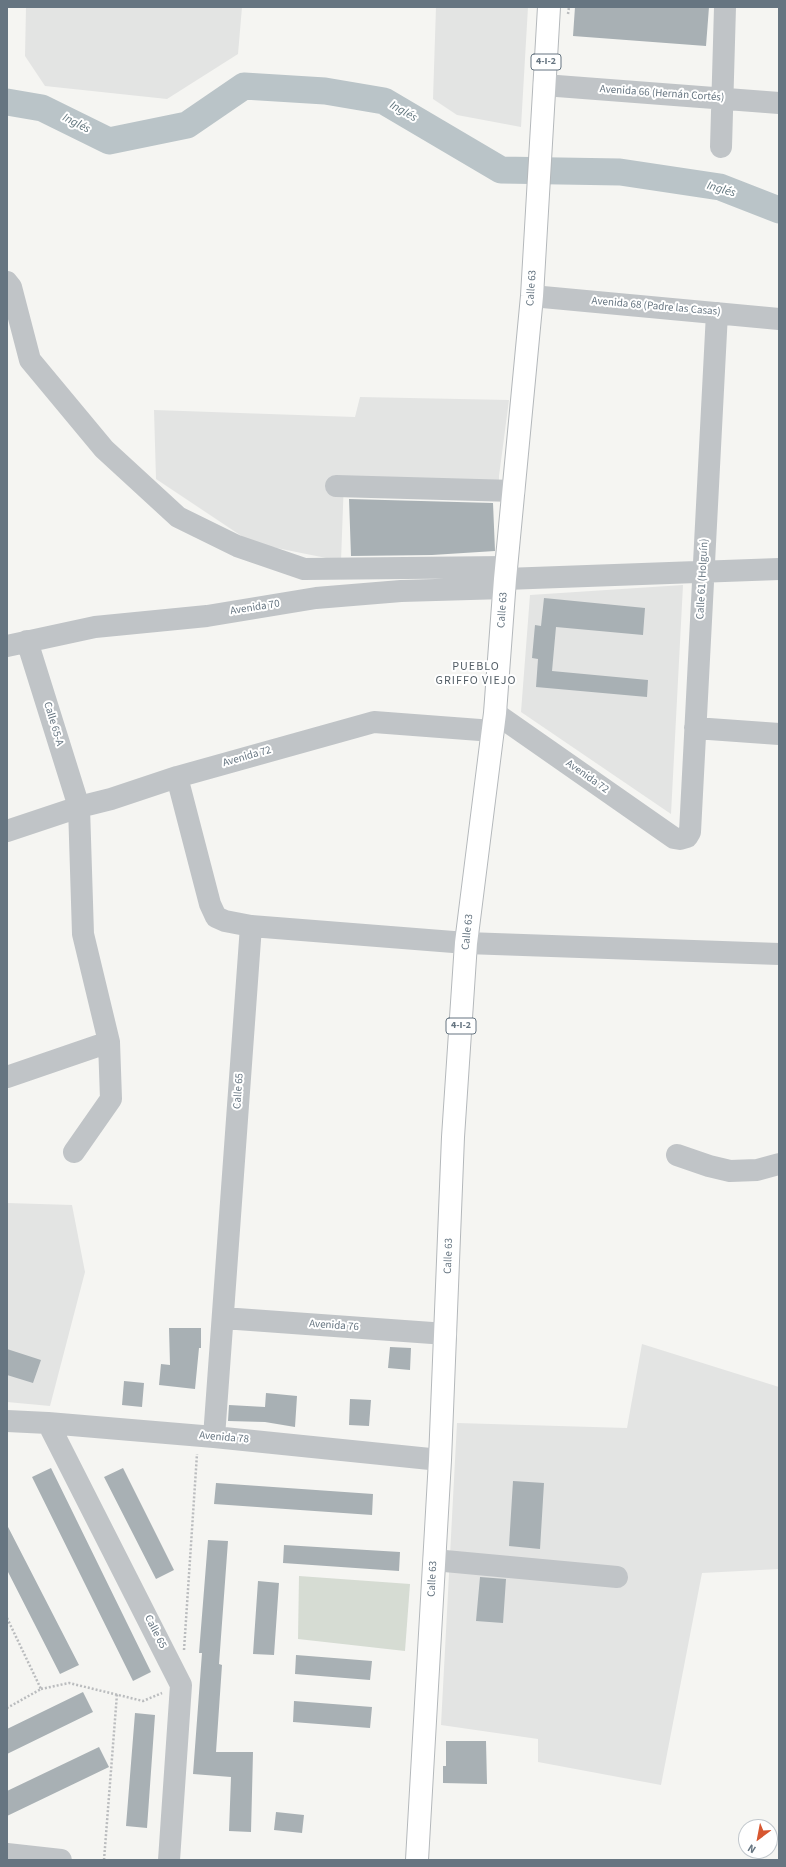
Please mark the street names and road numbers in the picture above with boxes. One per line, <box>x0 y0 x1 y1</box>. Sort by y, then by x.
road number: 4-I-2 <box>531 54 561 70</box>
street label: Avenida 66 (Hernán Cortés) <box>599 83 725 105</box>
street label: Calle 63 <box>524 270 540 306</box>
street label: Avenida 68 (Padre las Casas) <box>591 295 721 319</box>
street label: Calle 61 (Holguín) <box>694 538 712 620</box>
street label: Calle 63 <box>495 592 511 628</box>
street label: Avenida 70 <box>229 598 281 618</box>
street label: Calle 65-A <box>40 700 66 748</box>
street label: Avenida 72 <box>221 744 273 770</box>
street label: Avenida 72 <box>563 757 611 797</box>
street label: Calle 63 <box>460 913 476 951</box>
road number: 4-I-2 <box>446 1018 476 1034</box>
street label: Calle 65 <box>231 1073 247 1109</box>
street label: Calle 63 <box>442 1238 456 1274</box>
street label: Avenida 76 <box>309 1318 359 1334</box>
street label: Avenida 78 <box>199 1429 249 1447</box>
street label: Calle 63 <box>425 1561 441 1597</box>
street label: Calle 65 <box>141 1613 169 1651</box>

